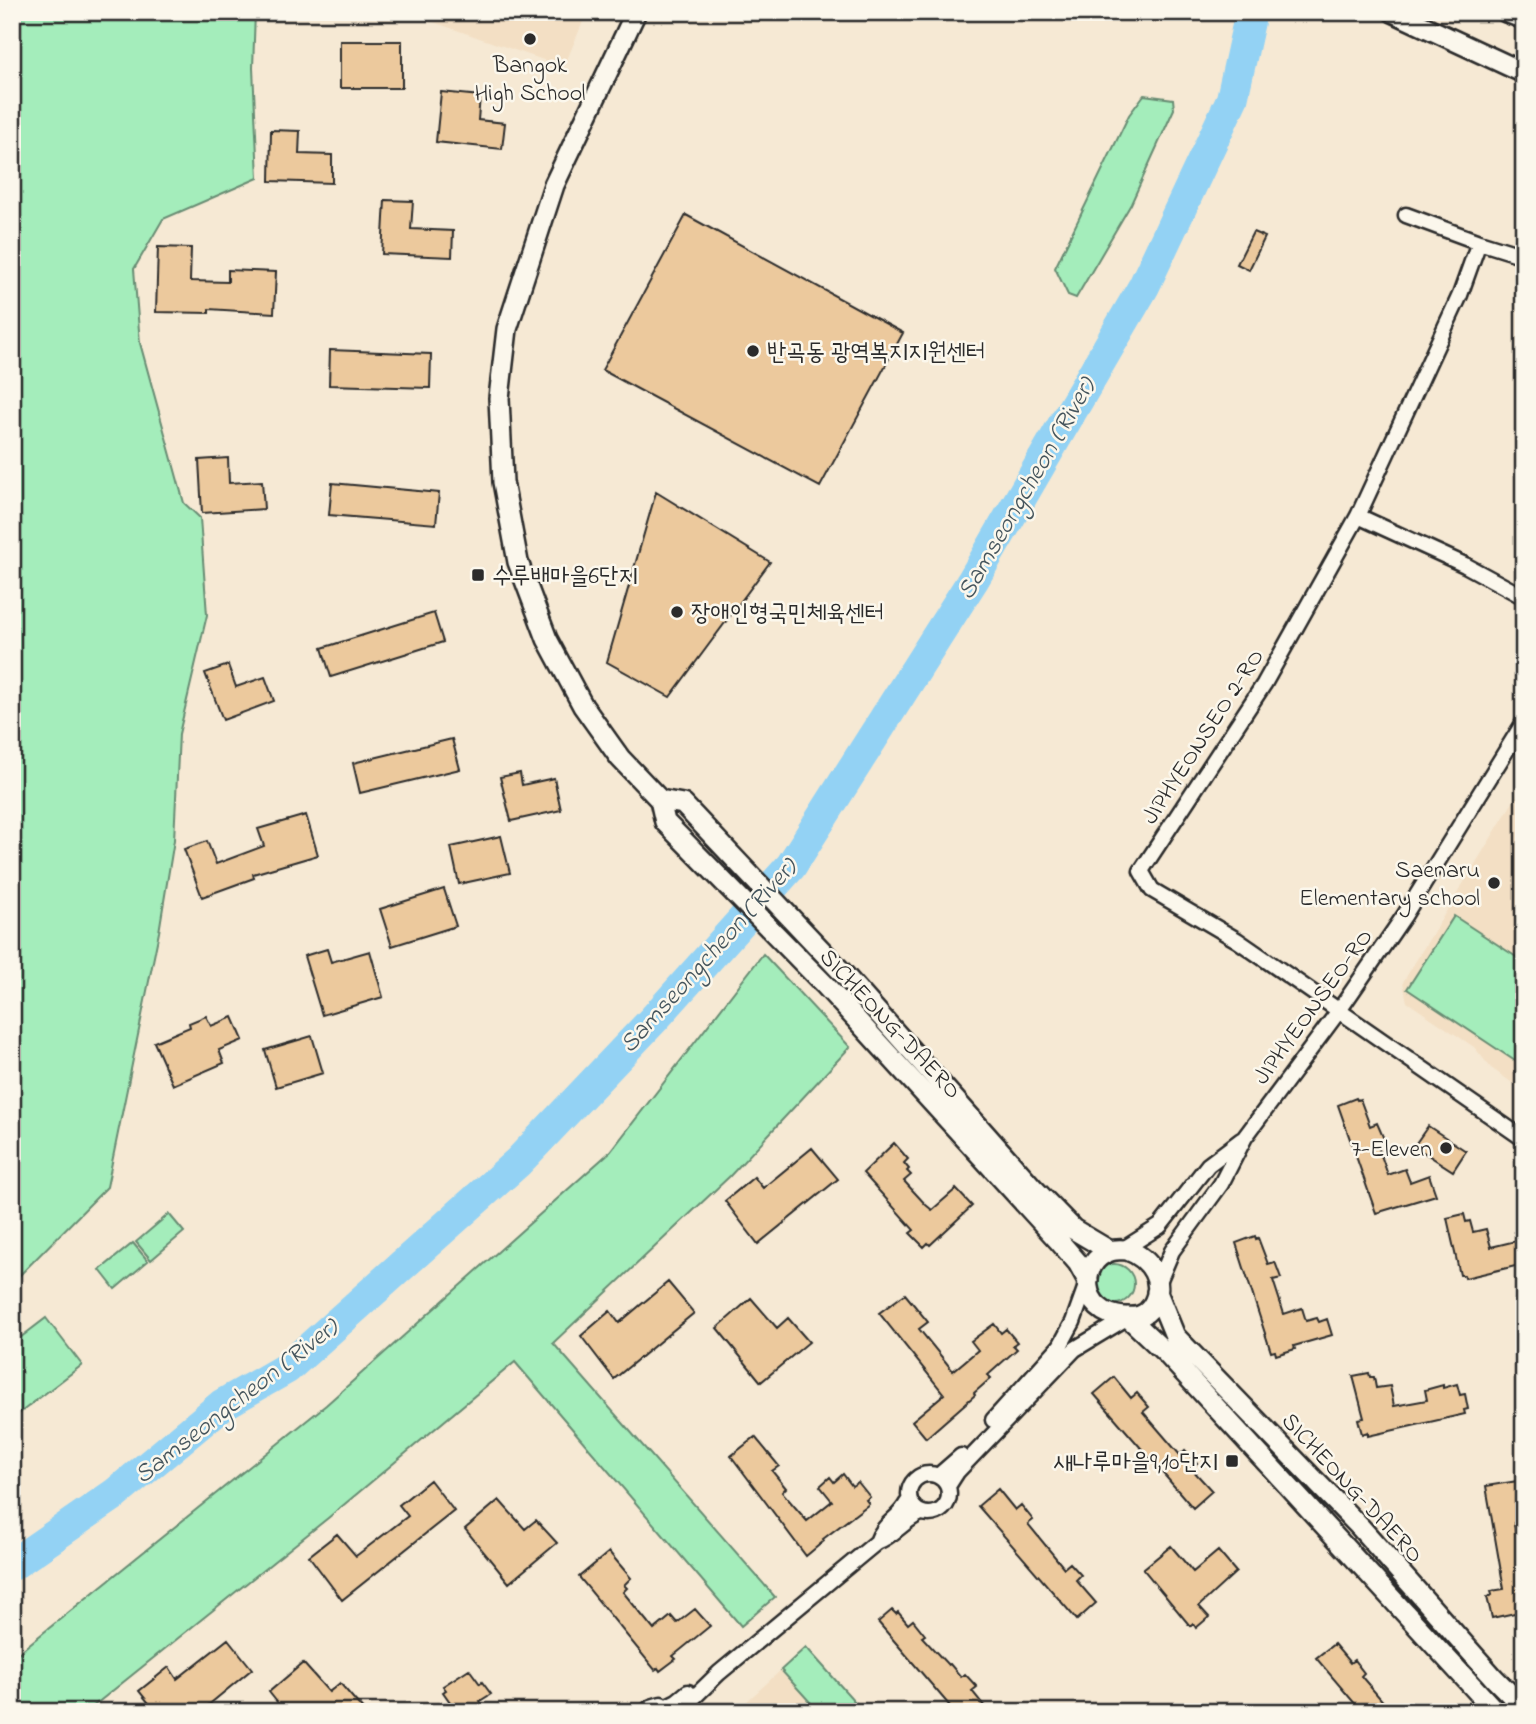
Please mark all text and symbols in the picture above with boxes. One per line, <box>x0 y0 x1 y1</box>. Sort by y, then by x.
marker: Bangok High School <box>522 31 538 47</box>
place label: Bangok High School <box>474 49 586 112</box>
place label: 반곡동 광역복지지원센터 <box>767 336 985 371</box>
marker: 반곡동 광역복지지원센터 <box>745 343 761 359</box>
water label: Samseongcheon (River) <box>949 369 1108 607</box>
place label: 수루배마을6단지 <box>492 560 638 595</box>
marker: 수루배마을6단지 <box>470 567 486 583</box>
place label: 장애인형국민체육센터 <box>691 597 884 632</box>
marker: 장애인형국민체육센터 <box>669 604 685 620</box>
street label: JIPHYEONSEO 2-RO <box>1134 643 1274 832</box>
water label: Samseongcheon (River) <box>611 849 809 1063</box>
place label: Saenaru Elementary school <box>1299 854 1480 918</box>
marker: Saenaru Elementary school <box>1486 875 1502 891</box>
street label: JIPHYEONSEO-RO <box>1245 922 1383 1093</box>
street label: SICHEONG-DAERO <box>810 941 968 1108</box>
place label: 7-Eleven <box>1351 1133 1432 1168</box>
marker: 7-Eleven <box>1438 1140 1454 1156</box>
water label: Samseongcheon (River) <box>127 1309 349 1494</box>
street label: SICHEONG-DAERO <box>1272 1405 1430 1572</box>
place label: 새나루마을9,10단지 <box>1053 1446 1218 1481</box>
marker: 새나루마을9,10단지 <box>1224 1453 1240 1469</box>

